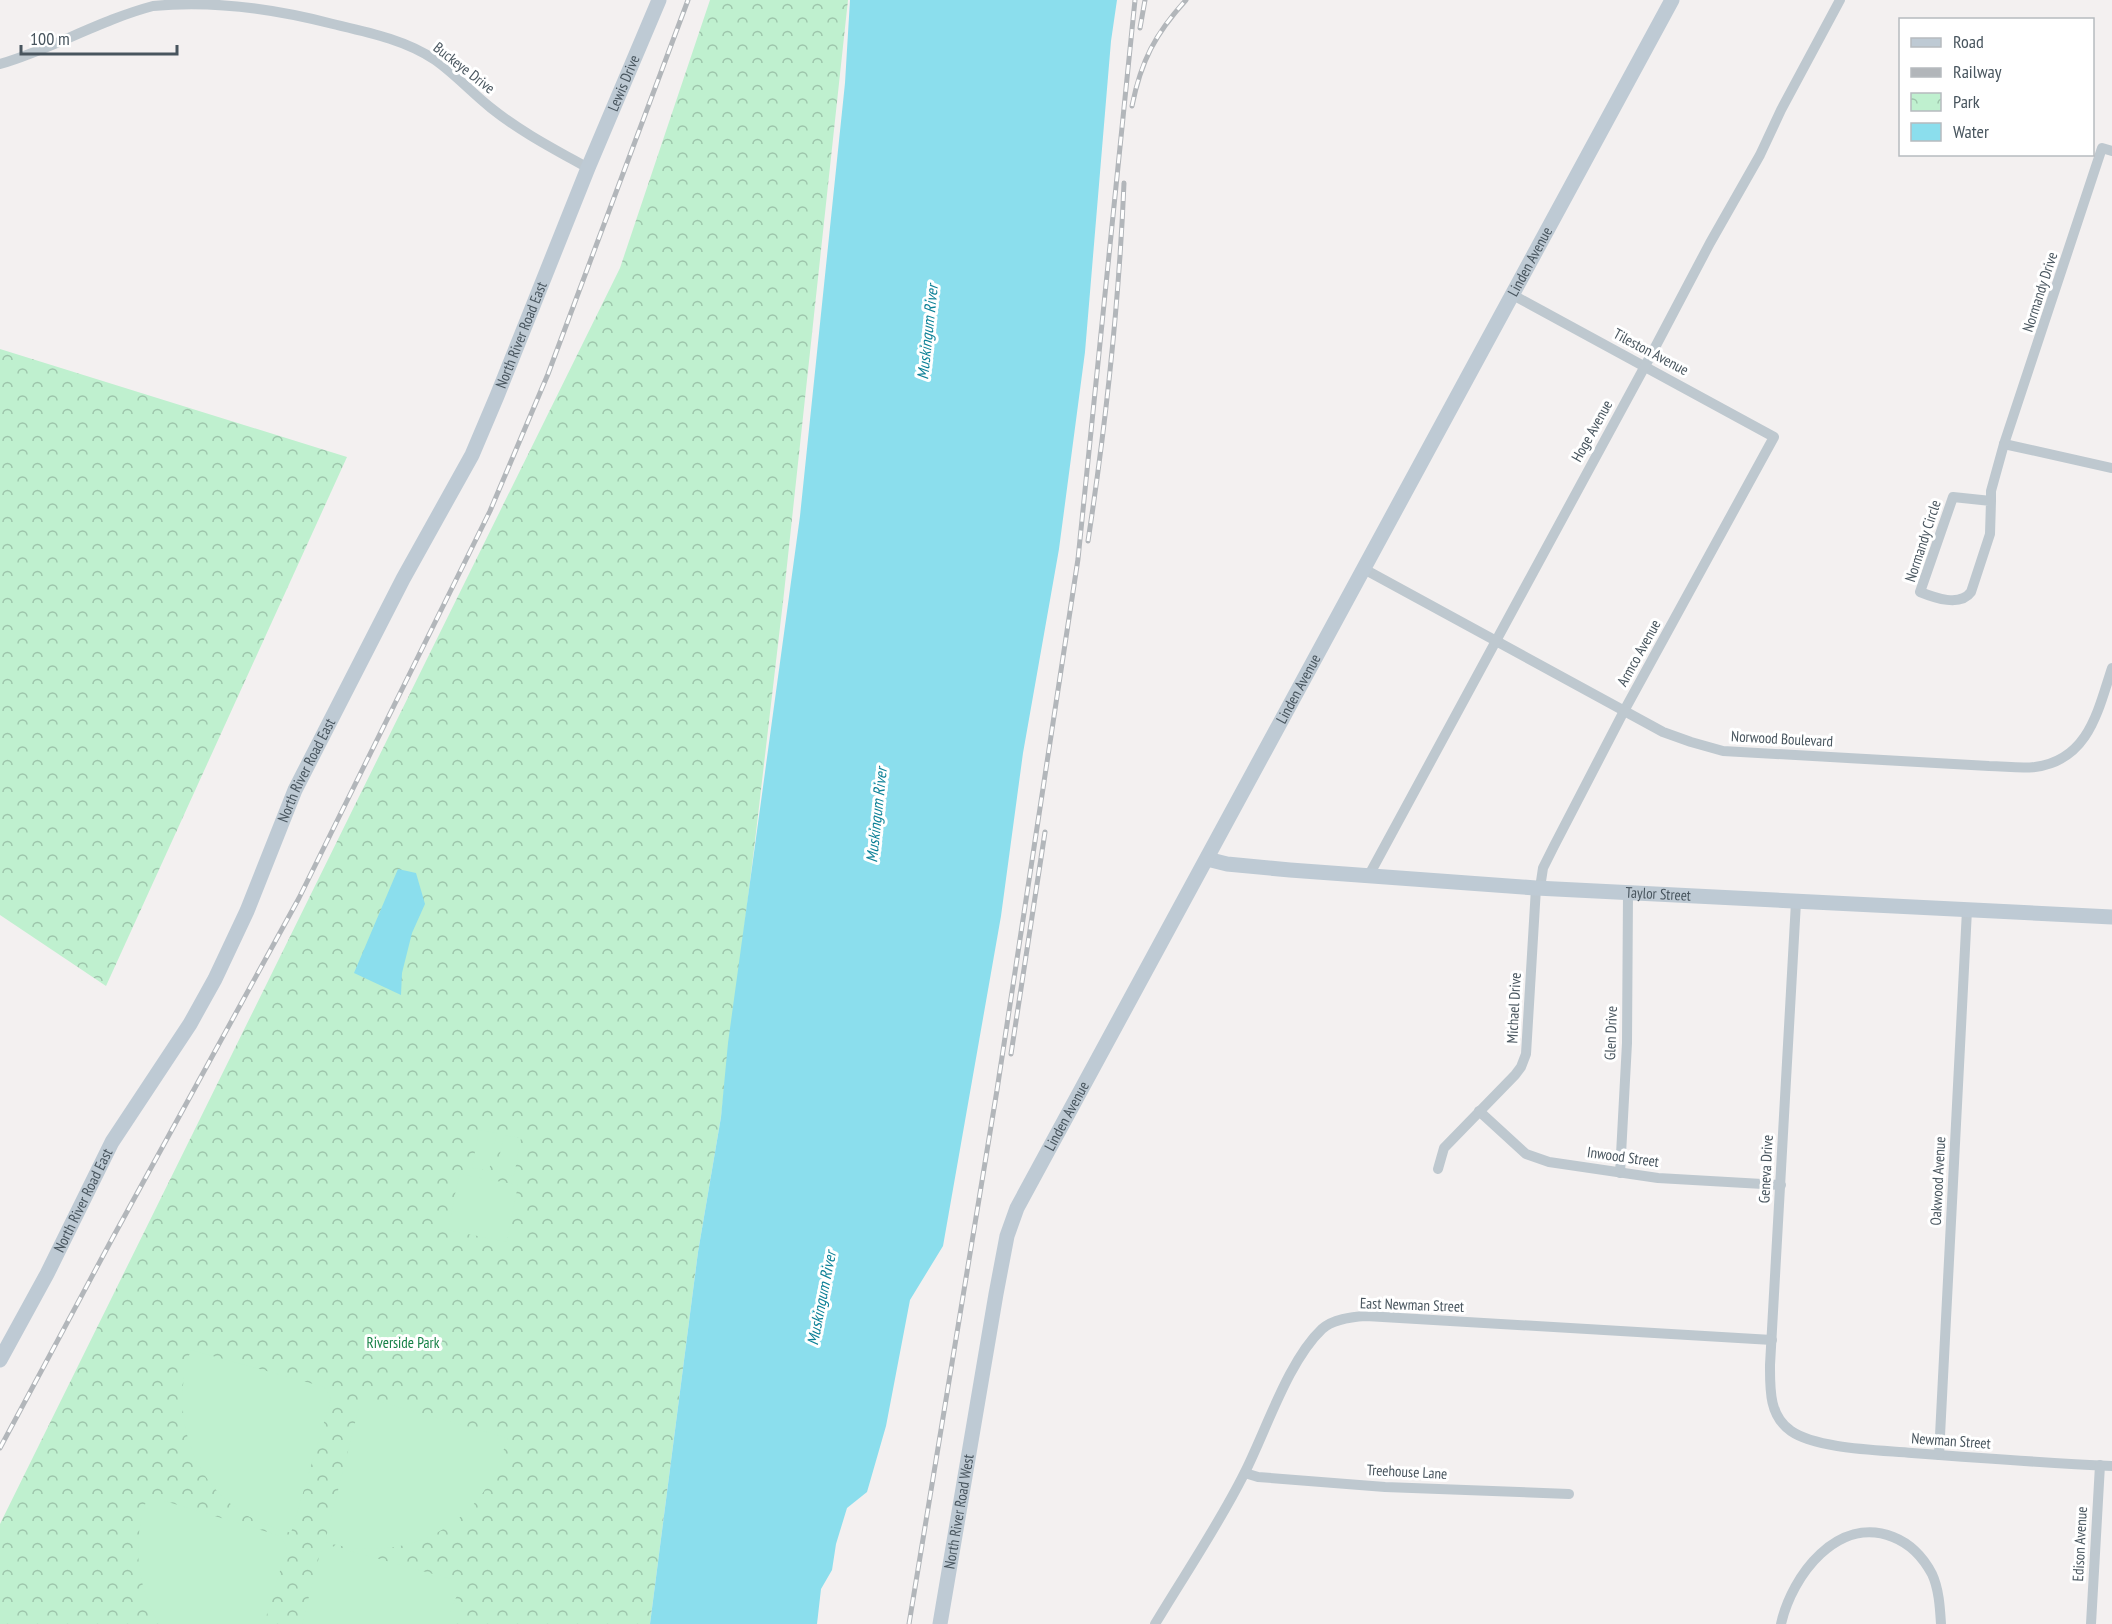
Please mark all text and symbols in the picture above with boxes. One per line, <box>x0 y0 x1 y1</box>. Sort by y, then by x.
scale bar <box>21 18 177 56</box>
legend <box>1899 18 2094 156</box>
text: 100 m <box>30 27 70 50</box>
text: Road <box>1953 30 1984 53</box>
street label: Buckeye Drive <box>430 38 499 98</box>
street label: Lewis Drive <box>603 52 644 114</box>
text: Railway <box>1953 60 2002 83</box>
text: Park <box>1953 90 1980 113</box>
text: Water <box>1953 120 1989 143</box>
street label: Linden Avenue <box>1503 223 1556 299</box>
street label: Normandy Drive <box>2018 249 2061 334</box>
street label: North River Road East <box>491 279 551 391</box>
water label: Muskingum River <box>912 281 942 380</box>
street label: Tileston Avenue <box>1610 324 1692 379</box>
street label: Hoge Avenue <box>1567 396 1616 465</box>
street label: Normandy Circle <box>1900 497 1945 584</box>
street label: Armco Avenue <box>1612 616 1665 689</box>
street label: Linden Avenue <box>1272 651 1325 727</box>
street label: North River Road East <box>273 715 339 825</box>
street label: Norwood Boulevard <box>1731 726 1833 751</box>
water label: Muskingum River <box>861 764 891 863</box>
street label: Taylor Street <box>1625 883 1691 905</box>
street label: Michael Drive <box>1502 972 1525 1044</box>
street label: Glen Drive <box>1600 1006 1621 1060</box>
street label: Linden Avenue <box>1040 1078 1093 1154</box>
street label: Geneva Drive <box>1754 1134 1777 1204</box>
street label: Oakwood Avenue <box>1926 1136 1949 1226</box>
street label: Inwood Street <box>1586 1142 1660 1171</box>
street label: North River Road East <box>49 1145 116 1255</box>
water label: Muskingum River <box>802 1247 840 1347</box>
street label: East Newman Street <box>1360 1293 1465 1316</box>
park label: Riverside Park <box>366 1333 440 1352</box>
street label: Newman Street <box>1911 1428 1991 1453</box>
street label: North River Road West <box>939 1453 978 1570</box>
street label: Treehouse Lane <box>1366 1460 1448 1483</box>
street label: Edison Avenue <box>2068 1506 2091 1582</box>

